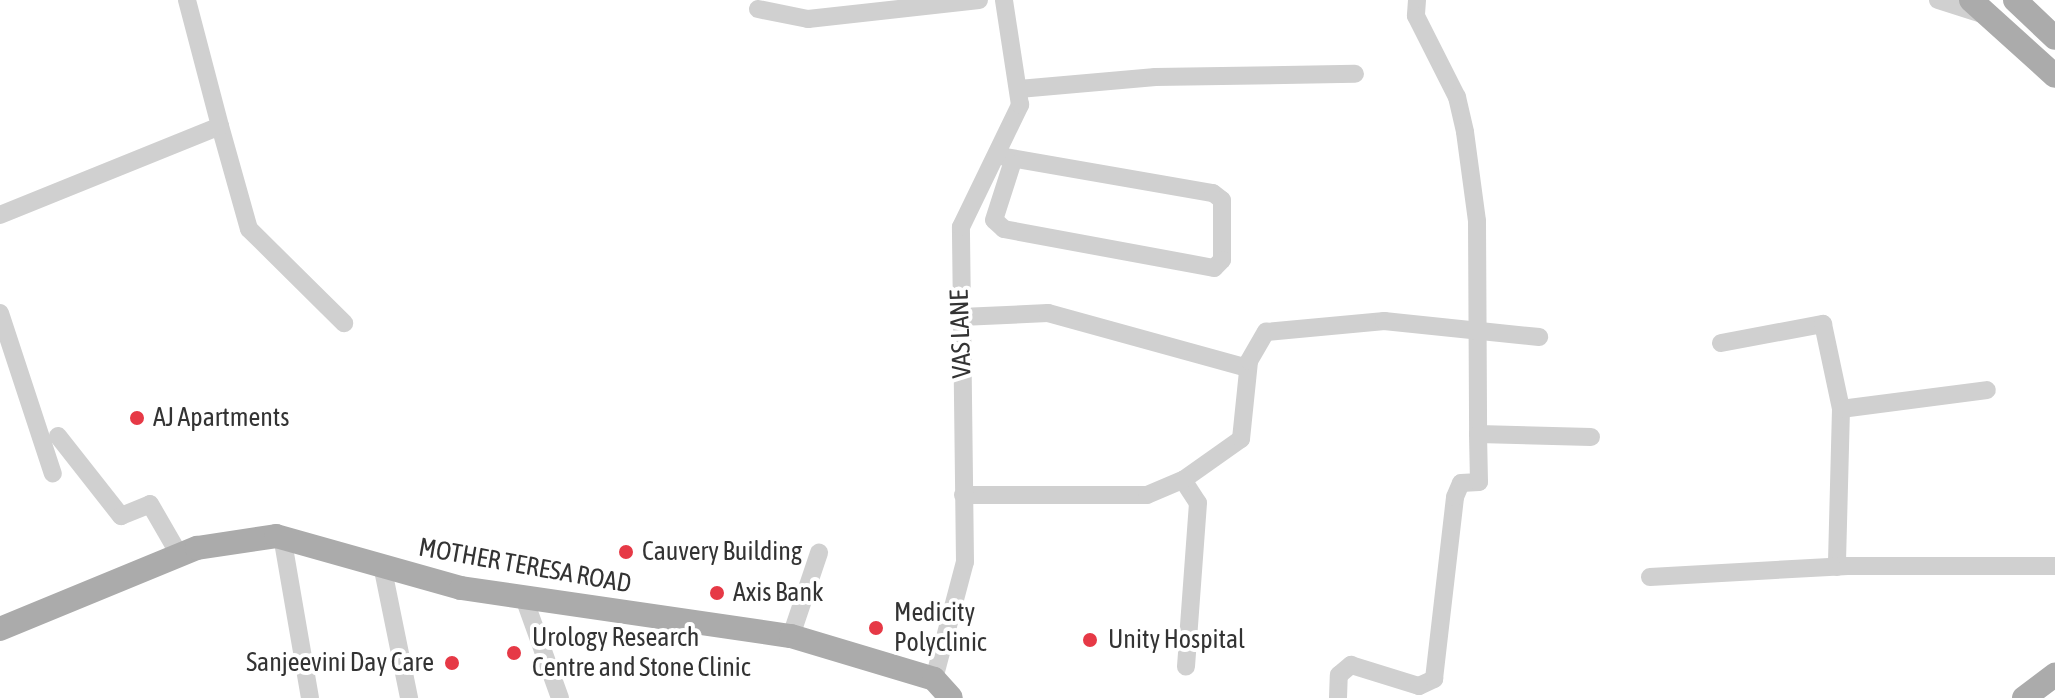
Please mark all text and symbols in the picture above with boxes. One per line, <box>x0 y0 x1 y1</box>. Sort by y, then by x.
street label: VAS LANE <box>944 289 978 379</box>
place label: AJ Apartments <box>153 402 289 434</box>
marker: AJ Apartments <box>128 409 146 427</box>
street label: MOTHER TERESA ROAD <box>416 532 634 600</box>
place label: Cauvery Building <box>642 536 802 568</box>
marker: Cauvery Building <box>617 543 635 561</box>
place label: Axis Bank <box>733 577 823 609</box>
marker: Axis Bank <box>708 584 726 602</box>
place label: Medicity Polyclinic <box>894 597 986 658</box>
marker: Medicity Polyclinic <box>865 617 887 639</box>
place label: Urology Research Centre and Stone Clinic <box>532 622 750 684</box>
place label: Unity Hospital <box>1108 624 1245 656</box>
marker: Unity Hospital <box>1079 629 1101 651</box>
marker: Urology Research Centre and Stone Clinic <box>503 642 525 664</box>
place label: Sanjeevini Day Care <box>246 647 434 679</box>
marker: Sanjeevini Day Care <box>441 652 463 674</box>

